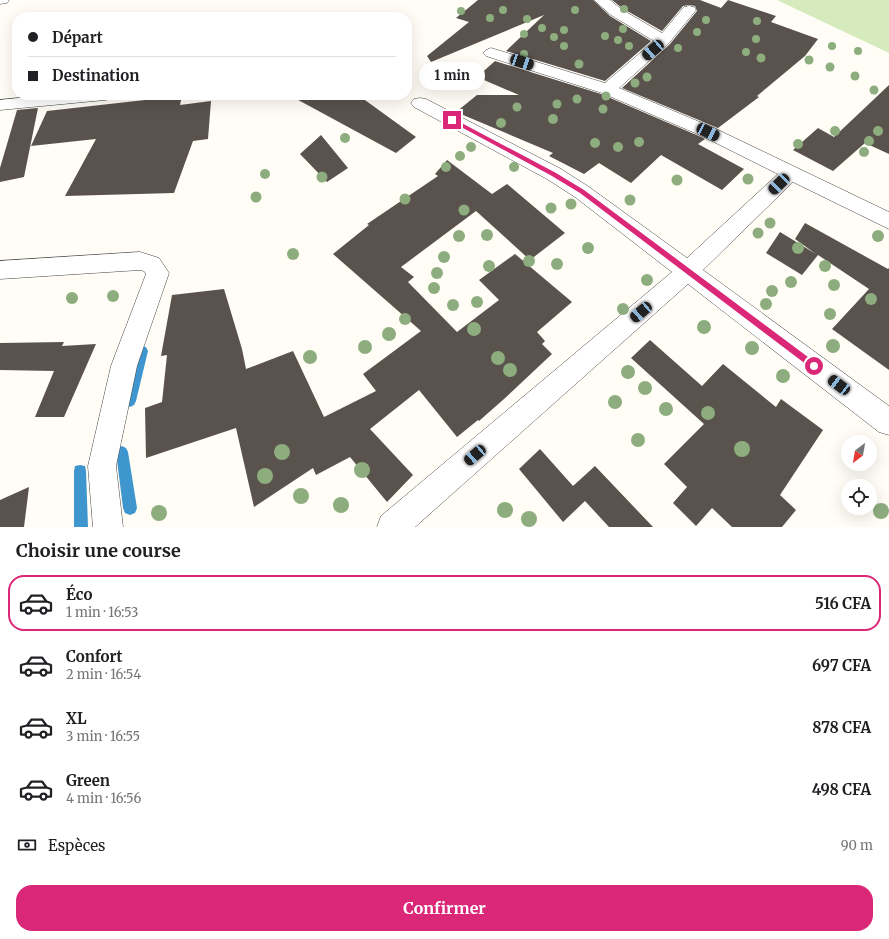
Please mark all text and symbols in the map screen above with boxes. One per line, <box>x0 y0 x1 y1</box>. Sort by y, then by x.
text: Départ <box>52 28 103 47</box>
car <box>640 38 666 62</box>
car <box>509 53 535 71</box>
callout: 1 min <box>419 62 485 90</box>
text: Destination <box>52 66 139 85</box>
text: 1 min <box>434 67 470 84</box>
route end <box>443 111 461 129</box>
car <box>695 121 721 143</box>
car <box>766 171 792 197</box>
car <box>628 300 654 324</box>
route start <box>805 357 823 375</box>
car <box>826 373 852 397</box>
north arrow <box>841 435 877 471</box>
map controls <box>841 435 877 515</box>
car <box>462 443 488 467</box>
button: locate <box>841 479 877 515</box>
text: Choisir une course <box>16 539 181 562</box>
icon: car <box>18 585 54 621</box>
text: Éco <box>66 585 92 604</box>
text: 516 CFA <box>815 594 871 613</box>
text: 1 min · 16:53 <box>66 604 138 621</box>
icon: car <box>18 647 54 683</box>
text: Confort <box>66 647 123 666</box>
text: 697 CFA <box>812 656 871 675</box>
text: 2 min · 16:54 <box>66 666 141 683</box>
icon: car <box>18 709 54 745</box>
text: XL <box>66 709 87 728</box>
text: 878 CFA <box>812 718 871 737</box>
text: 3 min · 16:55 <box>66 728 140 745</box>
icon: car <box>18 771 54 807</box>
text: Green <box>66 771 110 790</box>
text: 498 CFA <box>812 780 871 799</box>
text: 4 min · 16:56 <box>66 790 141 807</box>
icon: cash <box>16 834 38 856</box>
text: Espèces <box>48 836 105 855</box>
text: 90 m <box>841 837 873 854</box>
button: Confirmer <box>16 885 873 931</box>

